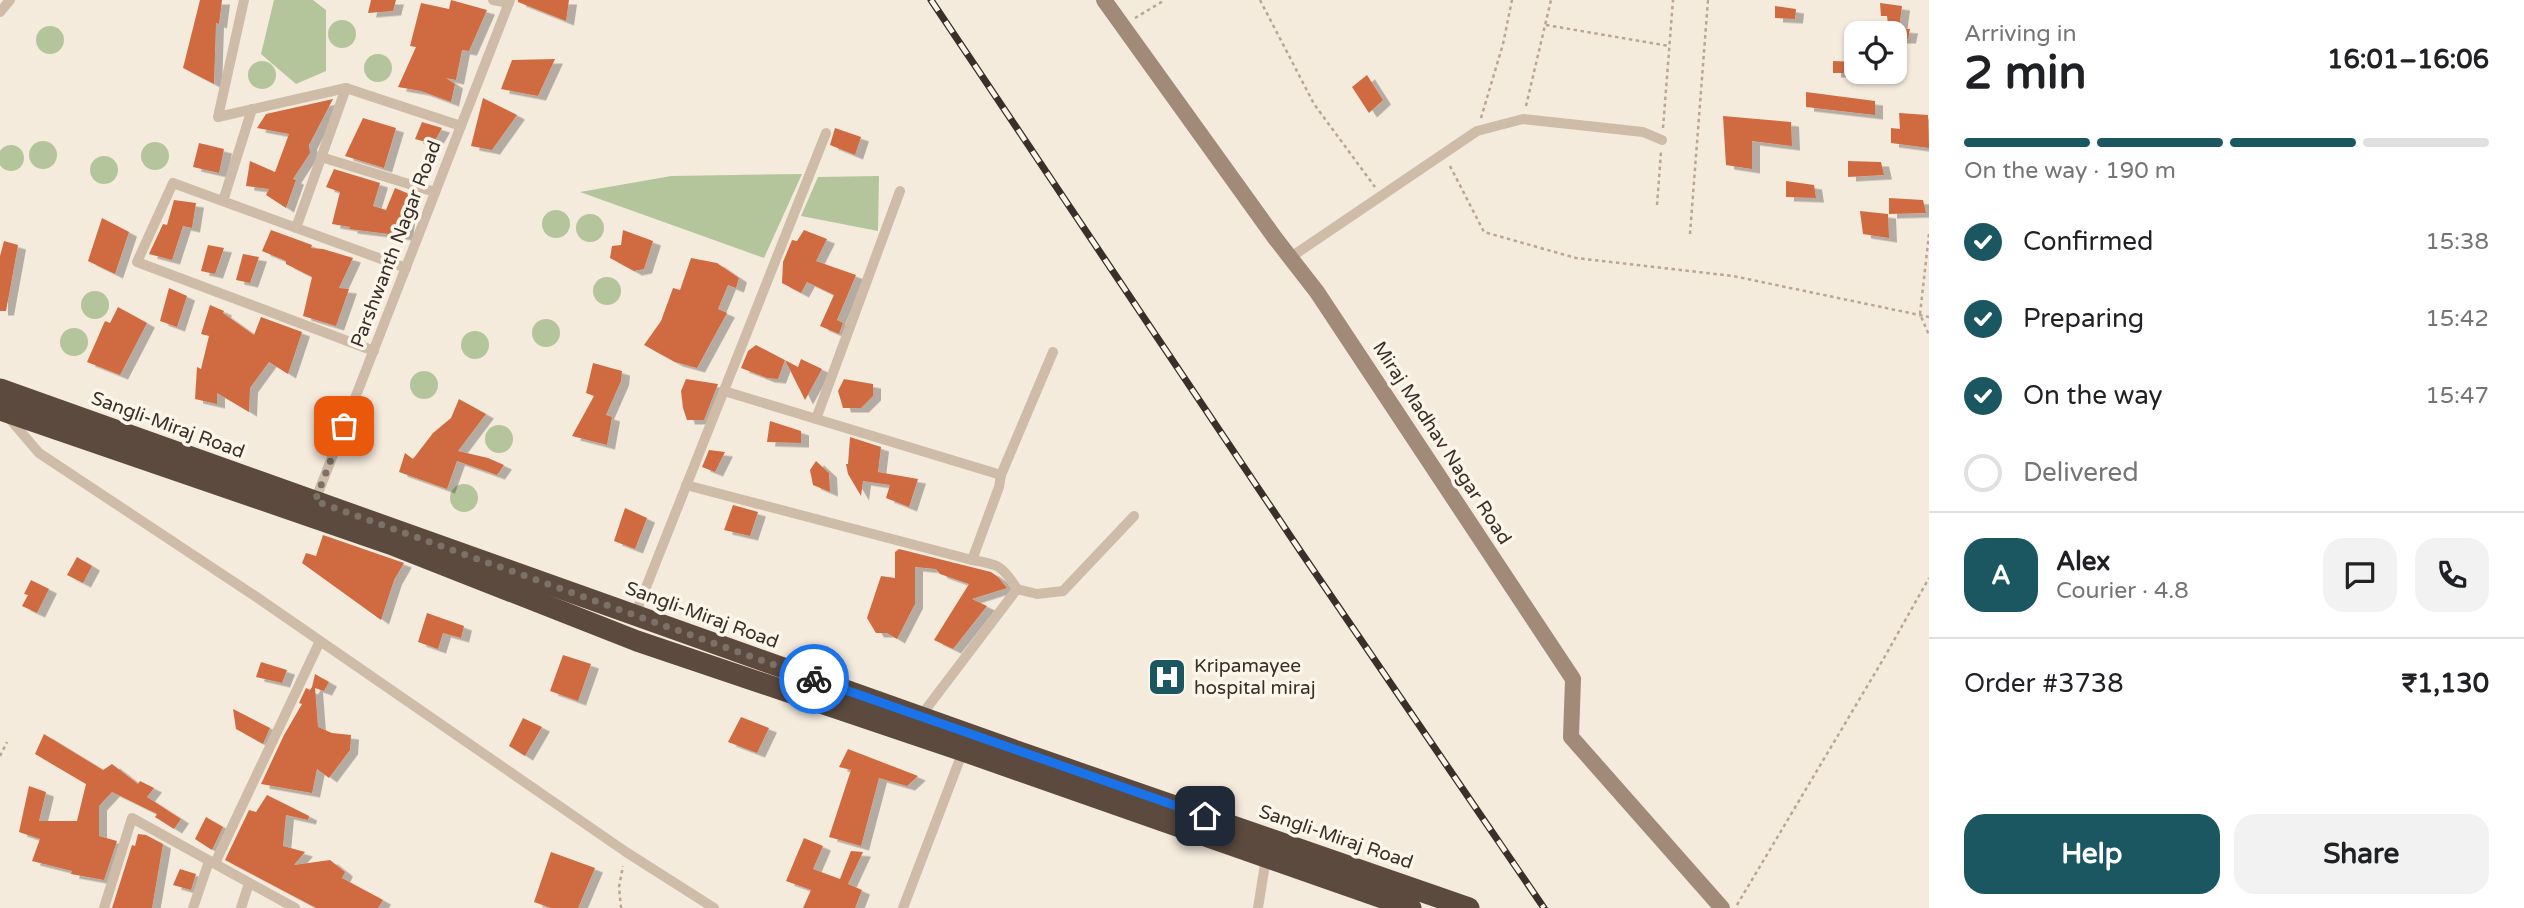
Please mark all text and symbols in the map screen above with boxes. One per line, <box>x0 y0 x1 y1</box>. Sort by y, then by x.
text: Arriving in <box>1964 20 2077 48</box>
map controls <box>1844 21 1907 84</box>
button: locate <box>1844 21 1907 84</box>
text: 16:01–16:06 <box>2327 44 2489 75</box>
text: 2 min <box>1964 46 2087 101</box>
street label: Parshwanth Nagar Road <box>346 137 446 351</box>
text: On the way · 190 m <box>1964 157 2176 185</box>
icon: check <box>1964 223 2002 261</box>
text: Confirmed <box>2023 226 2153 257</box>
text: 15:38 <box>2425 228 2489 256</box>
icon: check <box>1964 300 2002 338</box>
text: Preparing <box>2023 303 2144 334</box>
text: 15:42 <box>2425 305 2489 333</box>
street label: Miraj Madhav Nagar Road <box>1368 338 1516 548</box>
icon: check <box>1964 377 2002 415</box>
text: On the way <box>2023 380 2163 411</box>
text: 15:47 <box>2425 382 2489 410</box>
street label: Sangli-Miraj Road <box>88 387 248 463</box>
pin <box>314 396 374 456</box>
icon: bag <box>325 407 363 445</box>
text: Delivered <box>2023 457 2139 488</box>
button: chat <box>2323 538 2397 612</box>
button: phone <box>2415 538 2489 612</box>
text: Alex <box>2056 546 2110 577</box>
text: A <box>1991 560 2011 591</box>
street label: Sangli-Miraj Road <box>622 577 782 653</box>
text: Courier · 4.8 <box>2056 577 2189 605</box>
courier <box>779 644 849 714</box>
place label: Kripamayee hospital miraj <box>1194 655 1316 699</box>
hospital icon: Kripamayee hospital miraj <box>1146 656 1188 698</box>
icon: bike <box>795 660 833 698</box>
text: Order #3738 <box>1964 668 2124 699</box>
text: ₹1,130 <box>2402 668 2489 699</box>
pin <box>1175 786 1235 846</box>
icon: home <box>1186 797 1224 835</box>
street label: Sangli-Miraj Road <box>1256 800 1416 874</box>
button: Help <box>1964 814 2220 894</box>
button: Share <box>2234 814 2489 894</box>

